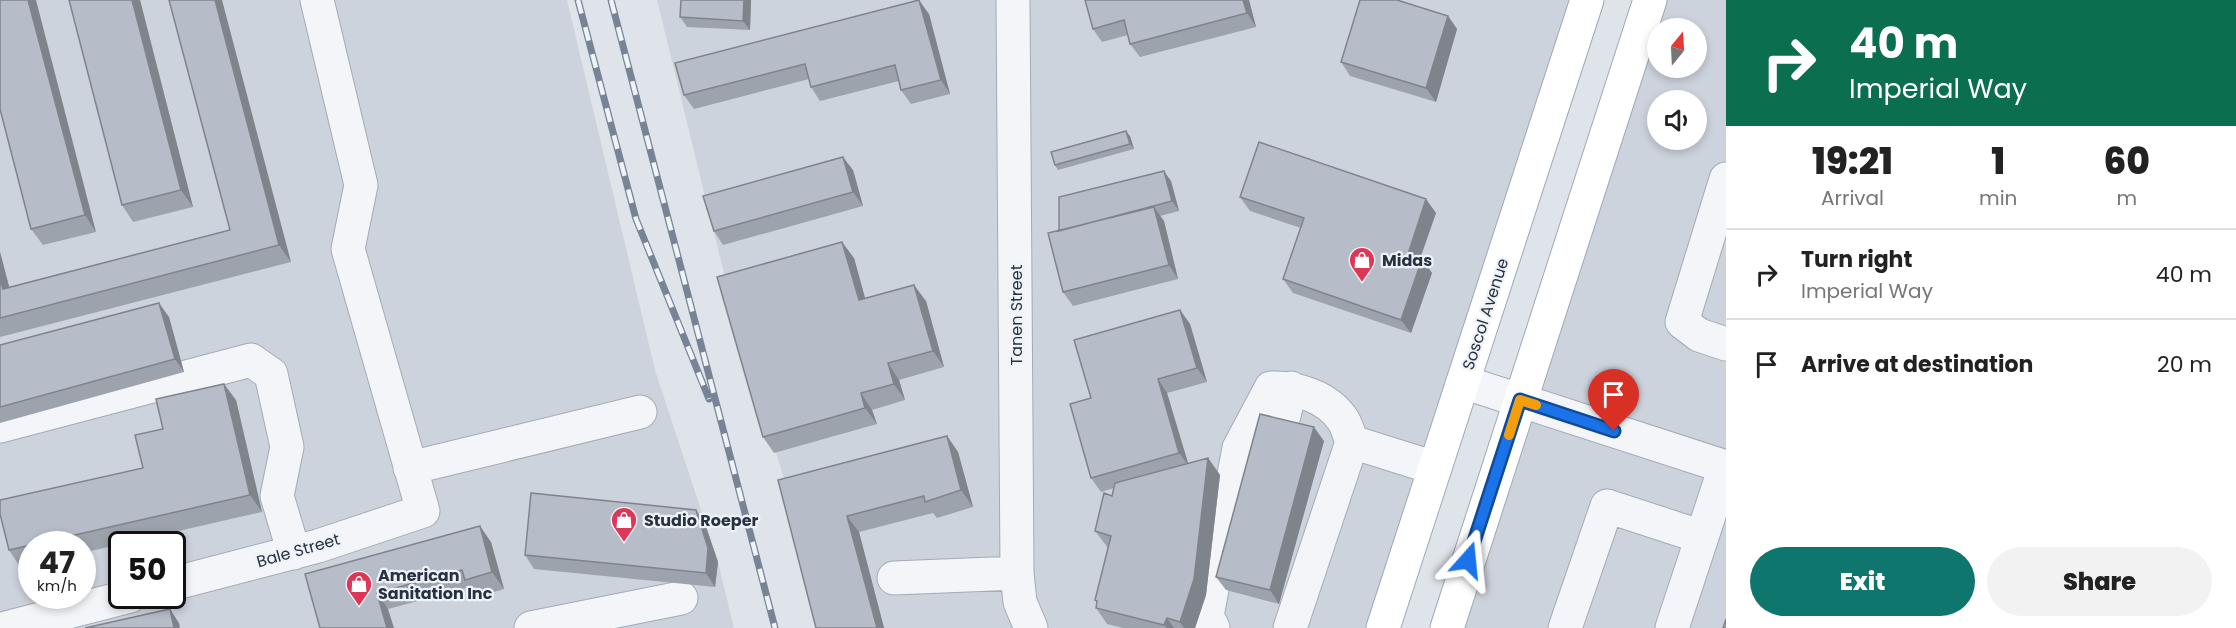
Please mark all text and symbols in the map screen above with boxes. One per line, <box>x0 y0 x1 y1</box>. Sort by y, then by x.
text: 40 m <box>1849 14 1958 73</box>
north arrow <box>1647 18 1707 78</box>
map controls <box>1647 18 1707 150</box>
icon: right <box>1750 24 1828 102</box>
text: Imperial Way <box>1849 70 2027 107</box>
button: sound <box>1647 90 1707 150</box>
text: 19:21 <box>1812 136 1893 187</box>
text: 1 <box>1991 136 2005 187</box>
text: 60 <box>2103 136 2150 187</box>
text: Arrival <box>1821 184 1884 212</box>
text: min <box>1979 184 2017 212</box>
text: m <box>2116 184 2137 212</box>
text: Turn right <box>1801 244 1912 275</box>
shop icon: Midas <box>1347 245 1377 283</box>
place label: Midas <box>1382 249 1432 272</box>
street label: Soscol Avenue <box>1457 255 1514 373</box>
icon: right <box>1750 258 1783 291</box>
text: 40 m <box>2156 259 2212 290</box>
street label: Tanen Street <box>1005 264 1028 366</box>
text: Imperial Way <box>1801 277 1933 305</box>
icon: arrive <box>1750 348 1783 381</box>
text: Arrive at destination <box>1801 349 2033 380</box>
text: 20 m <box>2157 349 2212 380</box>
pin <box>1588 369 1639 431</box>
icon: arrive <box>1597 378 1630 411</box>
shop icon: Studio Roeper <box>609 505 639 543</box>
place label: Studio Roeper <box>644 509 758 532</box>
street label: Bale Street <box>254 528 343 573</box>
position arrow <box>1436 528 1500 592</box>
speed limit sign: 50 <box>108 531 186 609</box>
text: 47 <box>39 541 75 584</box>
button: Exit <box>1750 547 1975 616</box>
button: Share <box>1987 547 2212 616</box>
place label: American Sanitation Inc <box>378 564 493 605</box>
shop icon: American Sanitation Inc <box>344 569 374 607</box>
text: km/h <box>37 575 77 596</box>

